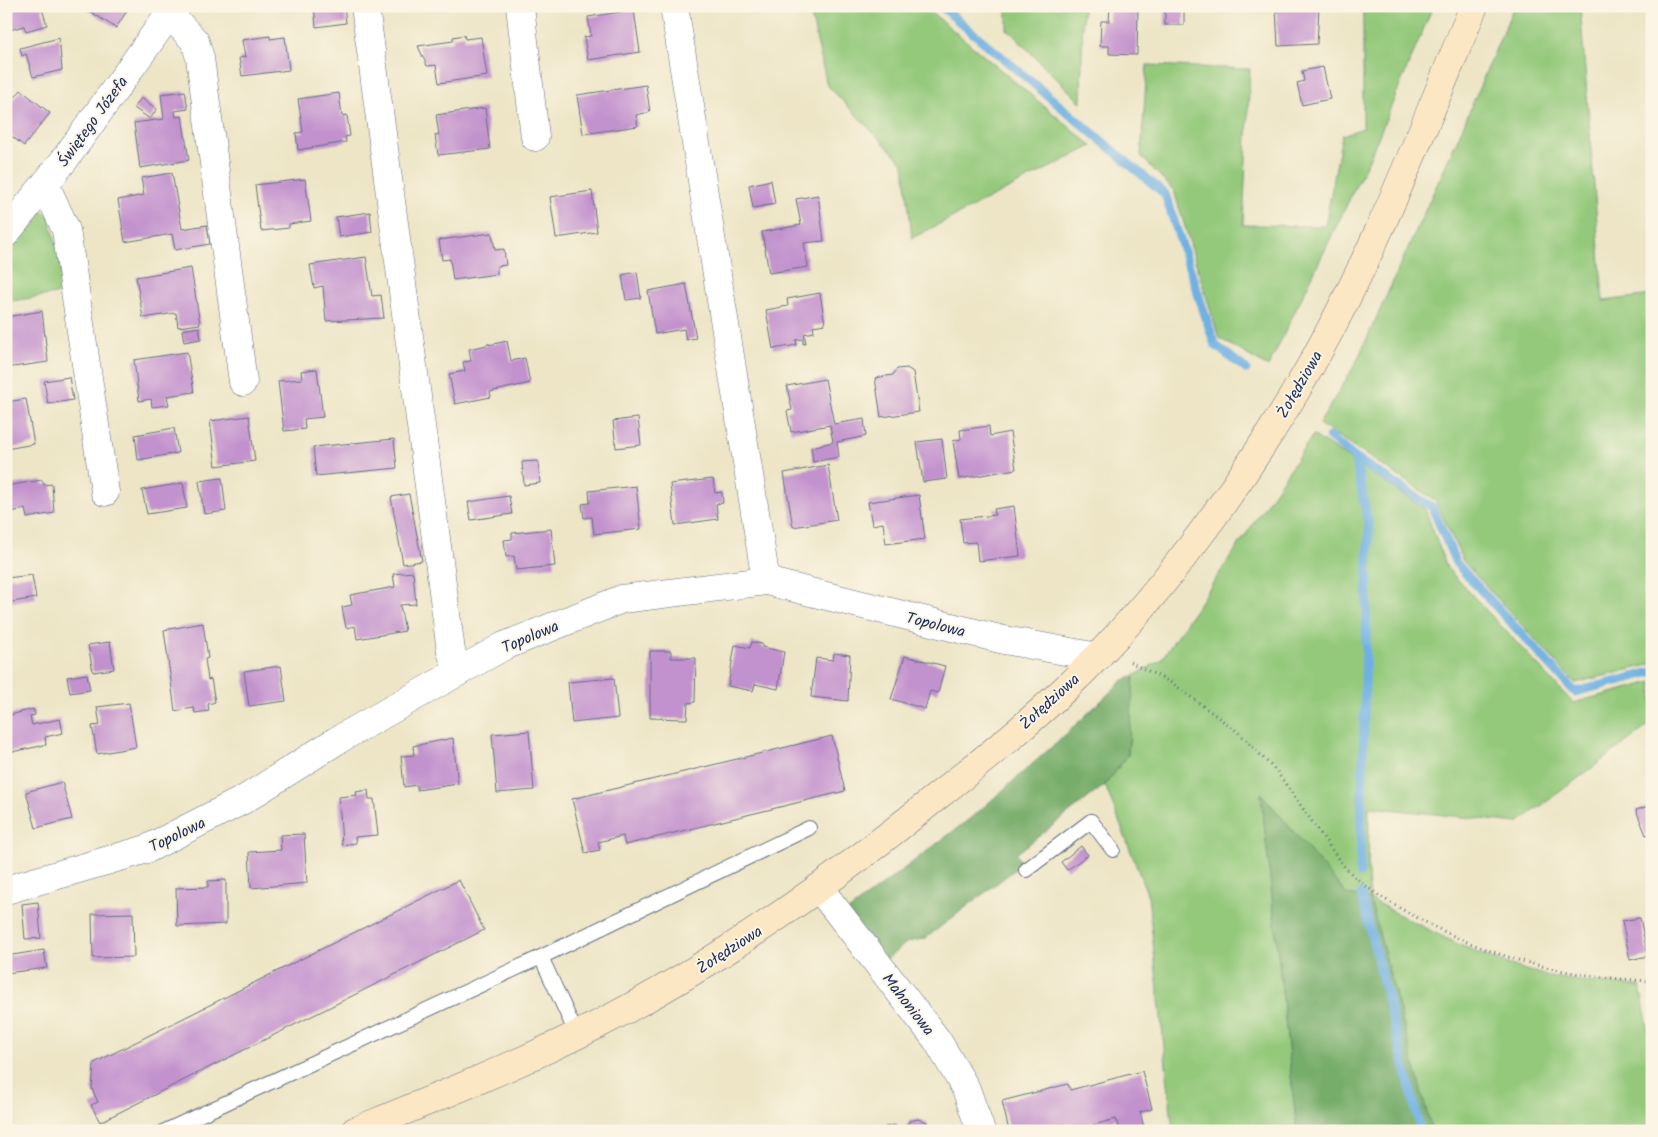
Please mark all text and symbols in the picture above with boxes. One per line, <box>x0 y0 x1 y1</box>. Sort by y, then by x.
street label: Świętego Józefa <box>52 71 135 173</box>
street label: Żołędziowa <box>1271 346 1330 423</box>
street label: Topolowa <box>903 606 968 645</box>
street label: Topolowa <box>498 614 563 661</box>
street label: Żołędziowa <box>1014 668 1086 736</box>
street label: Topolowa <box>145 811 210 860</box>
street label: Żołędziowa <box>692 920 768 981</box>
street label: Mahoniowa <box>875 968 940 1042</box>

